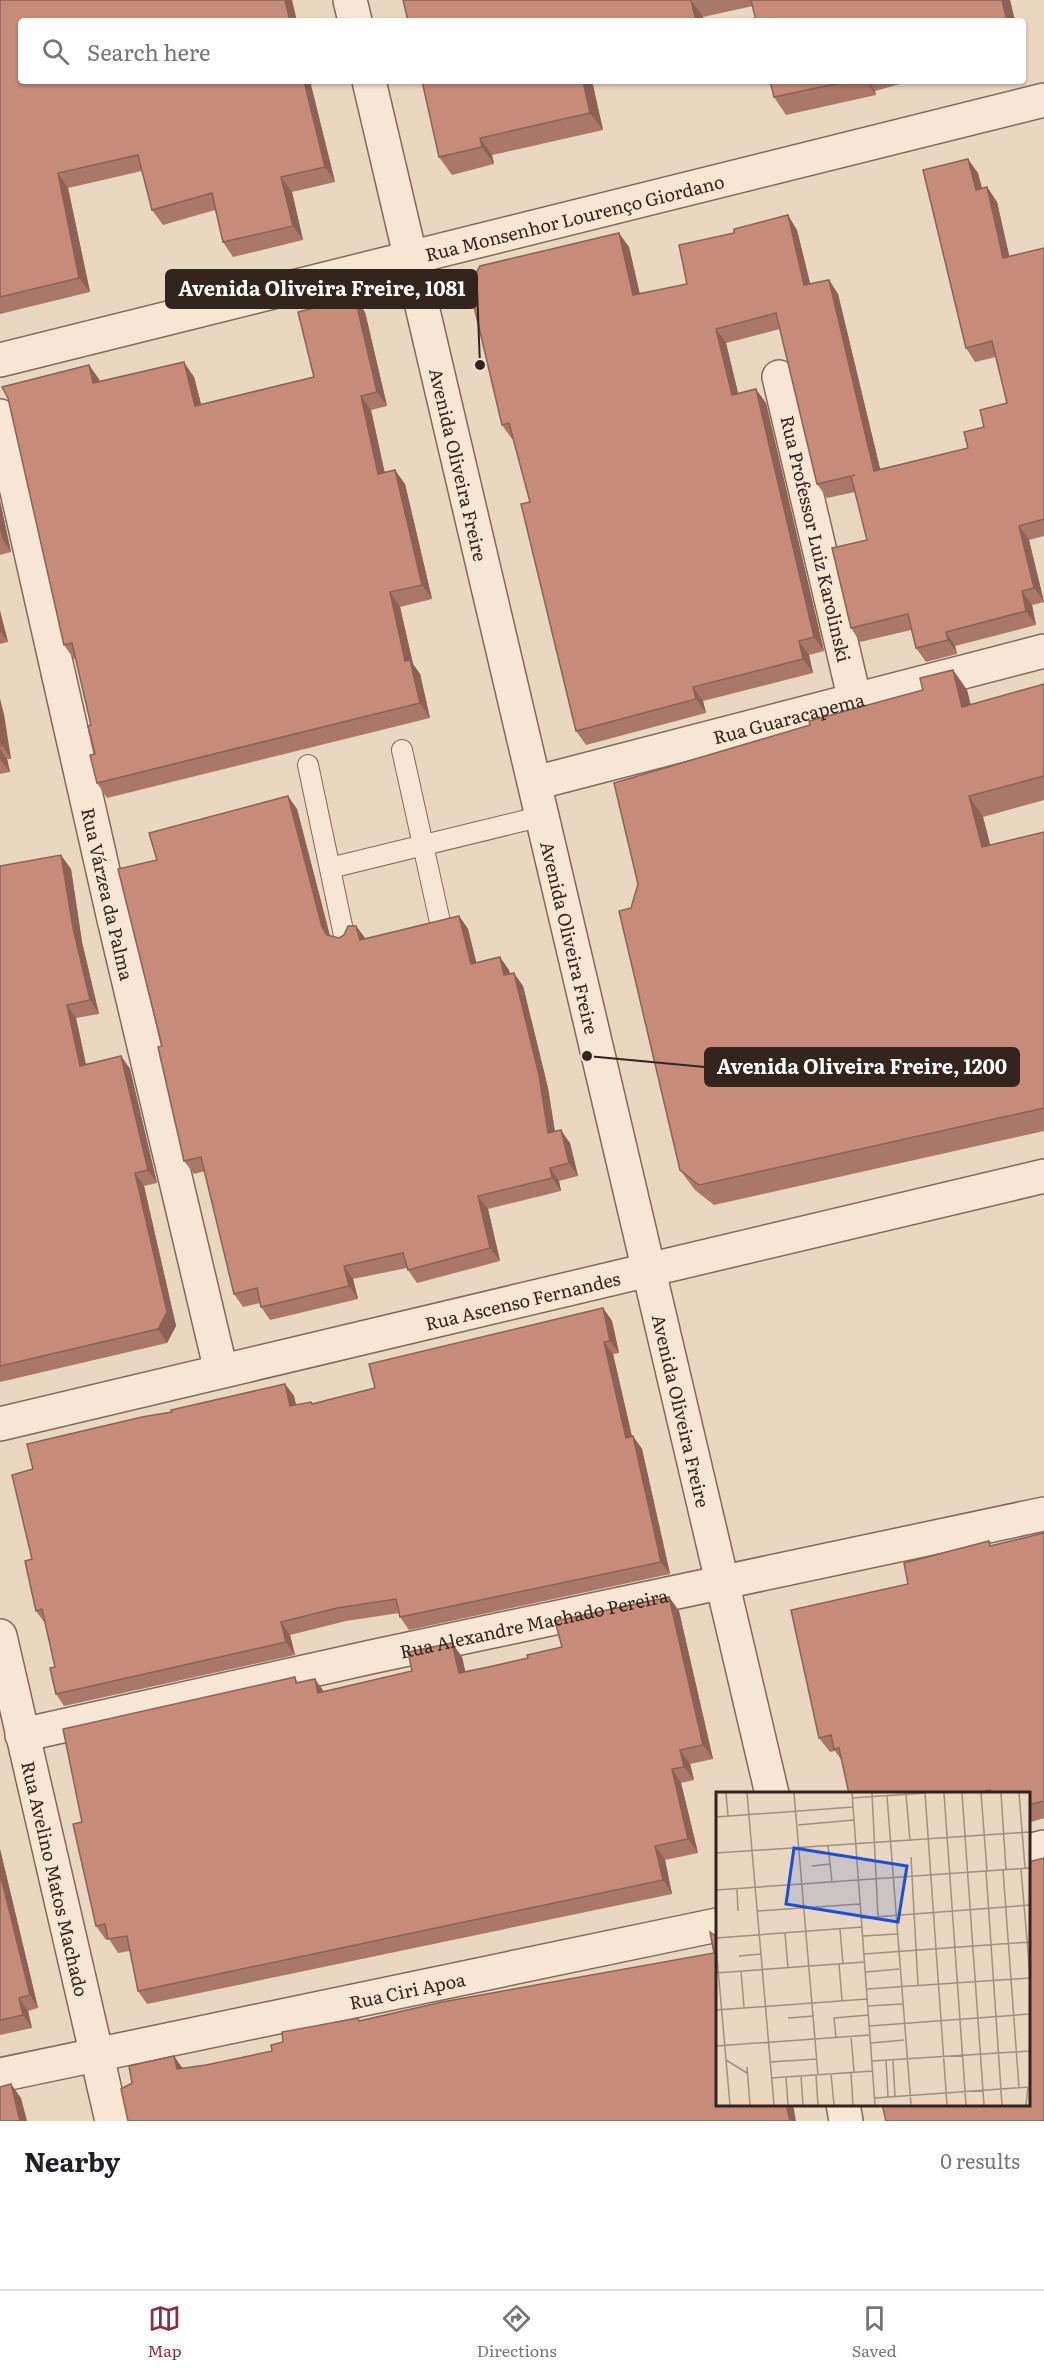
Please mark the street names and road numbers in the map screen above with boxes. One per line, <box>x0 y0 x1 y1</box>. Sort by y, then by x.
street label: Rua Monsenhor Lourenço Giordano <box>422 167 727 267</box>
street label: Avenida Oliveira Freire <box>423 365 495 564</box>
street label: Rua Professor Luiz Karolinski <box>775 413 859 665</box>
street label: Rua Guaracapema <box>710 685 868 750</box>
street label: Rua Várzea da Palma <box>76 805 142 983</box>
street label: Avenida Oliveira Freire <box>535 838 606 1037</box>
street label: Rua Ascenso Fernandes <box>422 1264 623 1336</box>
street label: Avenida Oliveira Freire <box>646 1311 718 1510</box>
street label: Rua Alexandre Machado Pereira <box>397 1581 671 1664</box>
street label: Rua Avelino Matos Machado <box>16 1758 96 1999</box>
street label: Rua Ciri Apoa <box>347 1964 468 2015</box>

